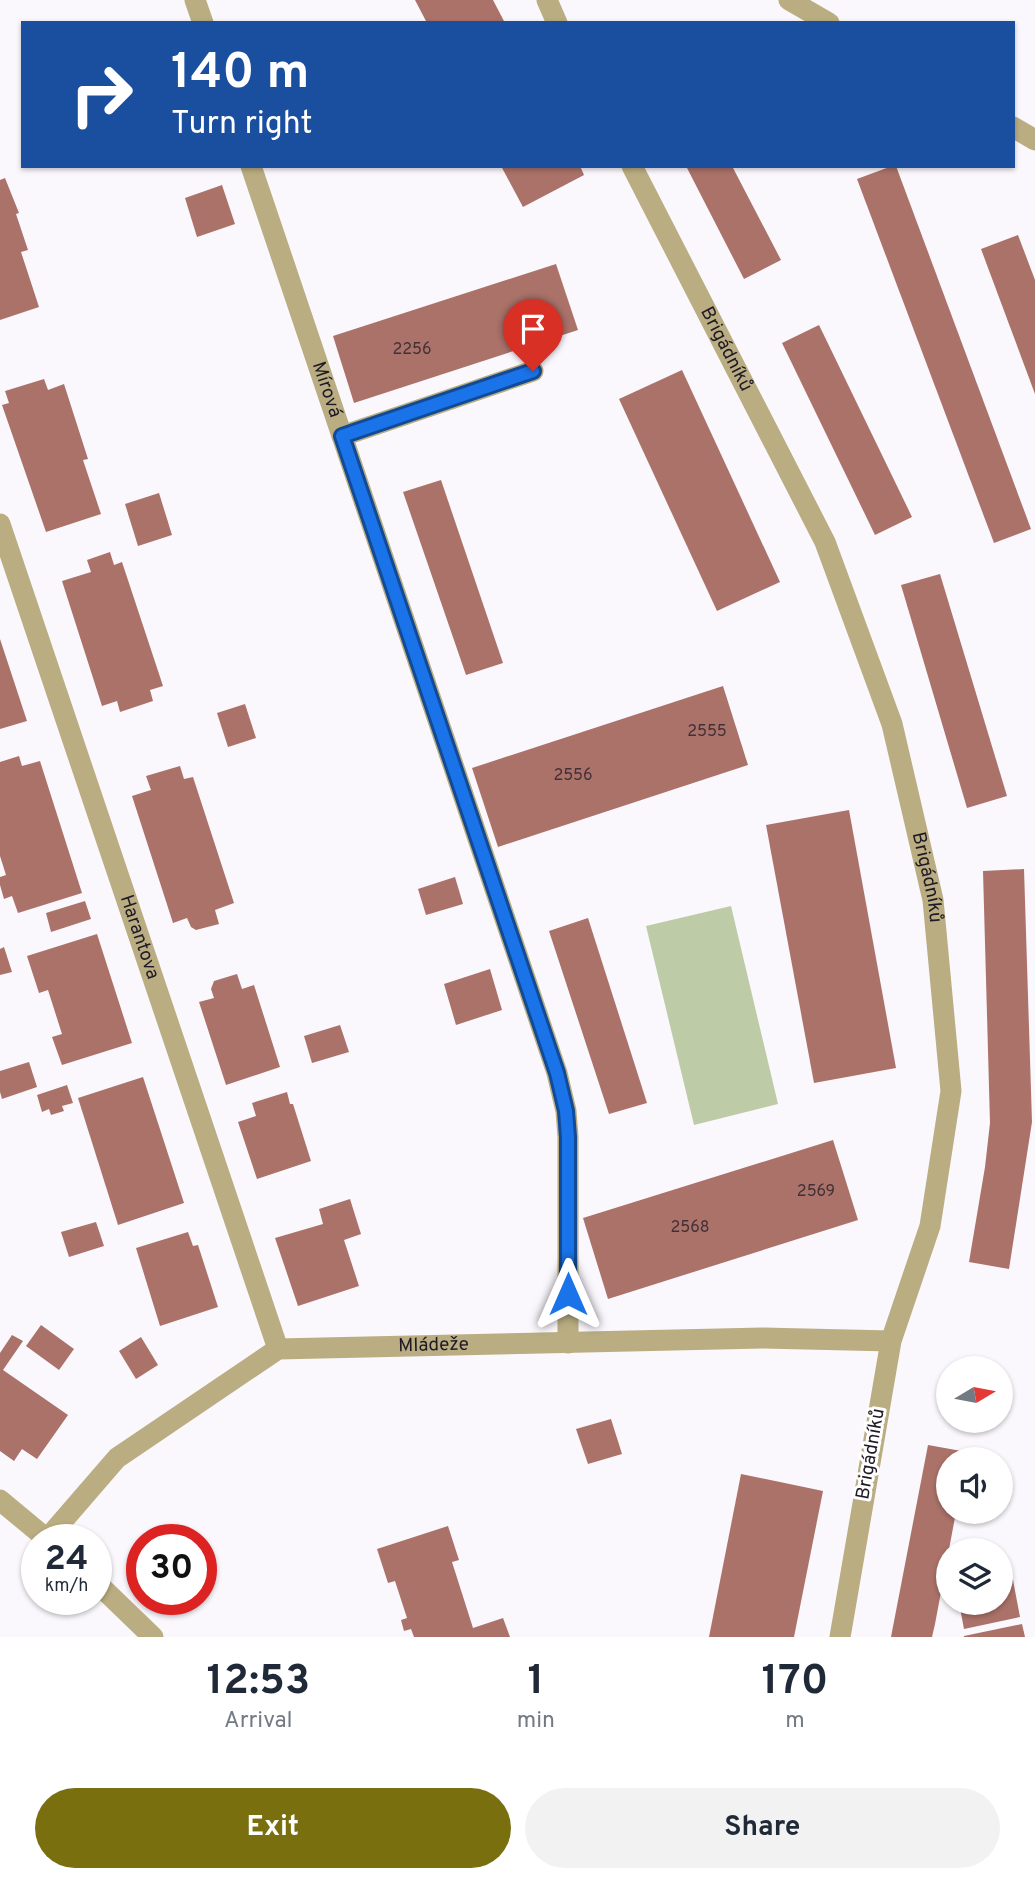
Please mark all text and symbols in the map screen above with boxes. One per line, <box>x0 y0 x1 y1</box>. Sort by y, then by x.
text: 140 m <box>171 44 310 106</box>
icon: right <box>56 49 147 140</box>
text: Turn right <box>171 105 313 145</box>
pin <box>503 299 563 371</box>
street label: Brigádníků <box>694 303 758 396</box>
icon: arrive <box>514 310 552 348</box>
house number: 2256 <box>392 340 432 360</box>
street label: Mírová <box>306 359 347 421</box>
house number: 2555 <box>687 722 727 742</box>
house number: 2556 <box>553 766 593 786</box>
street label: Brigádníků <box>906 830 947 924</box>
street label: Harantova <box>114 892 165 982</box>
house number: 2569 <box>797 1182 835 1202</box>
house number: 2568 <box>670 1218 710 1238</box>
position arrow <box>531 1257 605 1331</box>
street label: Mládeže <box>398 1333 469 1358</box>
north arrow <box>936 1356 1013 1433</box>
map controls <box>936 1356 1013 1615</box>
street label: Brigádníků <box>851 1407 891 1501</box>
button: sound <box>936 1447 1013 1524</box>
speed limit sign: 30 <box>126 1524 217 1615</box>
text: 24 <box>45 1538 88 1582</box>
button: layers <box>936 1538 1013 1615</box>
text: km/h <box>45 1575 88 1598</box>
text: 12:53 <box>207 1656 310 1709</box>
text: 1 <box>527 1656 544 1709</box>
text: 170 <box>762 1656 828 1709</box>
text: Arrival <box>224 1707 293 1736</box>
text: min <box>517 1707 555 1736</box>
text: m <box>785 1707 805 1736</box>
button: Exit <box>35 1788 511 1868</box>
button: Share <box>525 1788 1000 1868</box>

